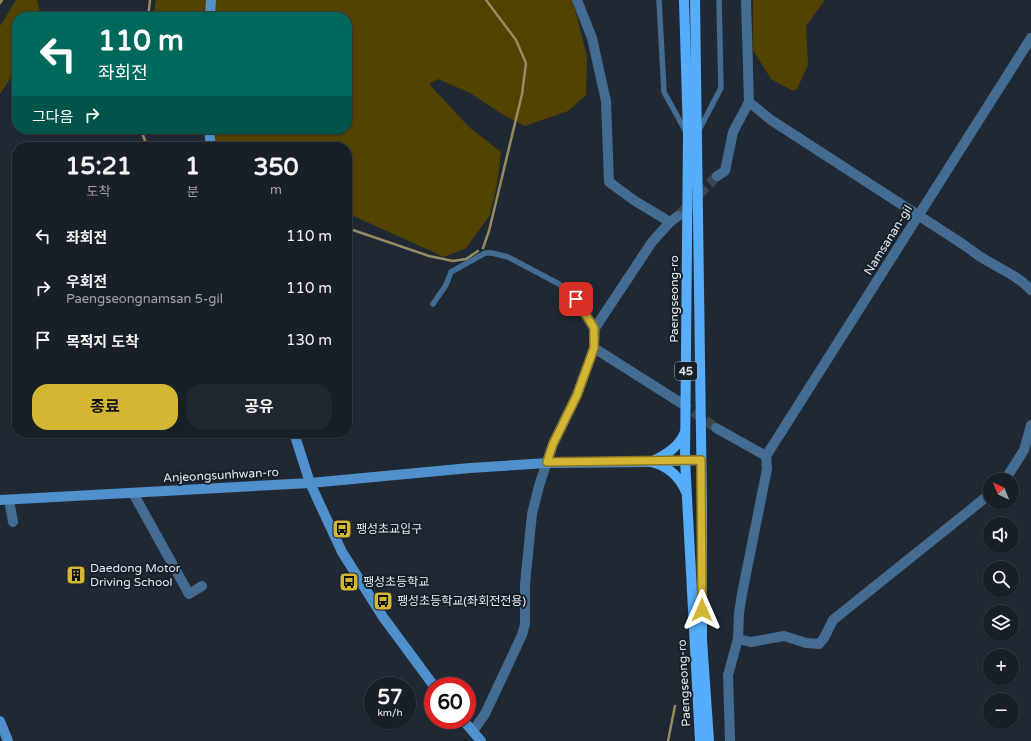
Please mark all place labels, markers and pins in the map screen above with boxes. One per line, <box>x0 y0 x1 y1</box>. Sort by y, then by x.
pin <box>559 282 593 316</box>
bus stop icon: 팽성초교입구 <box>331 518 353 540</box>
place label: 팽성초교입구 <box>356 522 422 536</box>
place label: Daedong Motor Driving School <box>90 561 181 589</box>
building icon: Daedong Motor Driving School <box>65 564 87 586</box>
bus stop icon: 팽성초등학교 <box>338 571 360 593</box>
place label: 팽성초등학교 <box>363 575 429 589</box>
bus stop icon: 팽성초등학교(좌회전전용) <box>372 590 394 612</box>
place label: 팽성초등학교(좌회전전용) <box>397 594 526 608</box>

